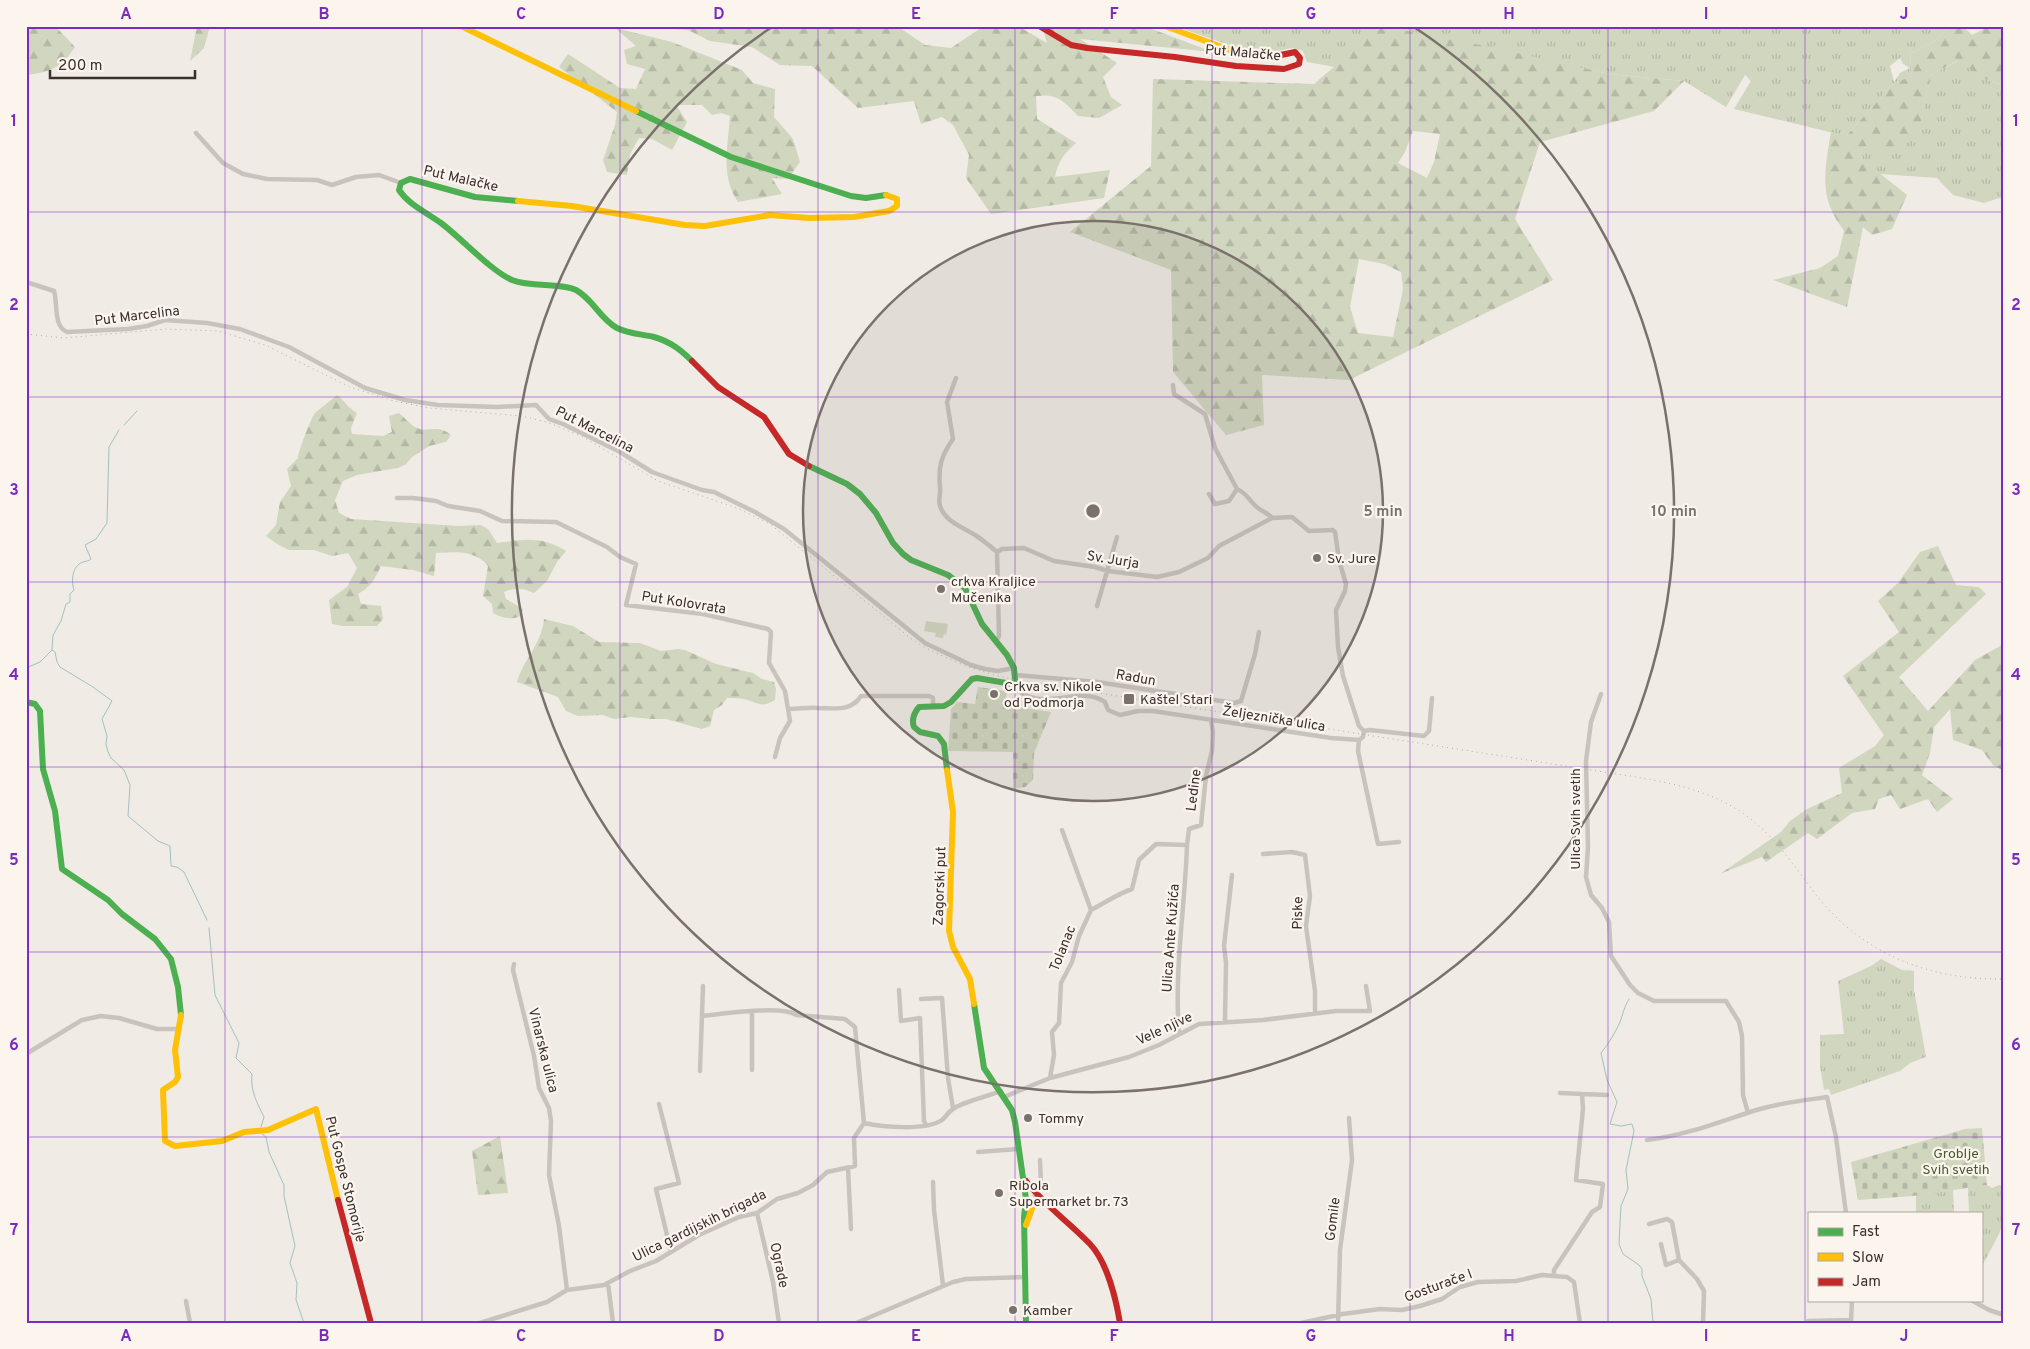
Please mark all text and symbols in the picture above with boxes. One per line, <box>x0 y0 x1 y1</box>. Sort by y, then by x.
text: A <box>120 5 132 25</box>
text: B <box>318 5 330 25</box>
text: C <box>516 5 526 25</box>
text: D <box>713 5 725 25</box>
text: E <box>911 5 921 25</box>
text: F <box>1109 5 1119 25</box>
text: G <box>1306 5 1316 25</box>
text: H <box>1503 5 1515 25</box>
text: I <box>1704 5 1708 25</box>
text: J <box>1900 5 1908 25</box>
street label: Put Malačke <box>1204 42 1282 65</box>
scale bar <box>50 48 195 80</box>
text: 200 m <box>58 57 103 76</box>
text: 1 <box>11 112 17 132</box>
text: 1 <box>2013 112 2019 132</box>
street label: Put Malačke <box>422 163 500 196</box>
text: 2 <box>9 296 19 316</box>
text: 2 <box>2011 296 2021 316</box>
street label: Put Marcelina <box>94 303 181 330</box>
street label: Put Marcelina <box>552 403 636 457</box>
text: 3 <box>9 481 19 501</box>
text: 3 <box>2011 481 2021 501</box>
centre of rings <box>1084 502 1102 520</box>
text: 5 min <box>1363 503 1403 522</box>
text: 10 min <box>1651 503 1697 522</box>
street label: Sv. Jurja <box>1085 548 1140 573</box>
place label: Sv. Jure <box>1327 551 1376 568</box>
marker: Sv. Jure <box>1311 552 1323 564</box>
place label: crkva Kraljice Mučenika <box>951 574 1036 607</box>
marker: crkva Kraljice Mučenika <box>935 583 947 595</box>
street label: Put Kolovrata <box>640 588 727 619</box>
text: 4 <box>9 666 19 686</box>
text: 4 <box>2011 666 2021 686</box>
street label: Radun <box>1114 667 1157 690</box>
place label: Crkva sv. Nikole od Podmorja <box>1004 679 1102 712</box>
marker: Crkva sv. Nikole od Podmorja <box>988 688 1000 700</box>
marker: Kaštel Stari <box>1122 692 1136 706</box>
place label: Kaštel Stari <box>1140 692 1212 709</box>
street label: Željeznička ulica <box>1221 702 1327 736</box>
street label: Ledine <box>1183 768 1206 812</box>
street label: Ulica Svih svetih <box>1568 768 1585 870</box>
street label: Zagorski put <box>931 846 950 926</box>
text: 5 <box>9 851 19 871</box>
text: 5 <box>2011 851 2021 871</box>
street label: Ulica Ante Kužića <box>1159 883 1184 993</box>
street label: Piske <box>1290 896 1307 930</box>
street label: Tolanac <box>1046 923 1080 974</box>
street label: Vinarska ulica <box>524 1006 561 1095</box>
street label: Vele njive <box>1134 1009 1195 1050</box>
text: 6 <box>9 1036 19 1056</box>
text: 6 <box>2011 1036 2021 1056</box>
place label: Tommy <box>1038 1111 1084 1128</box>
marker: Tommy <box>1022 1112 1034 1124</box>
street label: Put Gospe Stomorije <box>321 1115 368 1244</box>
park label: Groblje Svih svetih <box>1922 1146 1990 1179</box>
place label: Ribola Supermarket br. 73 <box>1009 1178 1129 1211</box>
street label: Ulica gardijskih brigada <box>630 1187 769 1266</box>
marker: Ribola Supermarket br. 73 <box>993 1187 1005 1199</box>
street label: Gomile <box>1322 1196 1345 1242</box>
legend <box>1808 1212 1982 1302</box>
text: 7 <box>10 1221 18 1241</box>
text: 7 <box>2012 1221 2020 1241</box>
text: Fast <box>1852 1223 1880 1242</box>
street label: Ograde <box>765 1241 792 1290</box>
text: Slow <box>1852 1249 1884 1268</box>
street label: Gosturače I <box>1402 1266 1475 1307</box>
text: Jam <box>1852 1273 1881 1292</box>
place label: Kamber <box>1023 1303 1073 1320</box>
marker: Kamber <box>1007 1304 1019 1316</box>
text: A <box>120 1327 132 1347</box>
text: B <box>318 1327 330 1347</box>
text: C <box>516 1327 526 1347</box>
text: D <box>713 1327 725 1347</box>
text: E <box>911 1327 921 1347</box>
text: F <box>1109 1327 1119 1347</box>
text: G <box>1306 1327 1316 1347</box>
text: H <box>1503 1327 1515 1347</box>
text: I <box>1704 1327 1708 1347</box>
text: J <box>1900 1327 1908 1347</box>

